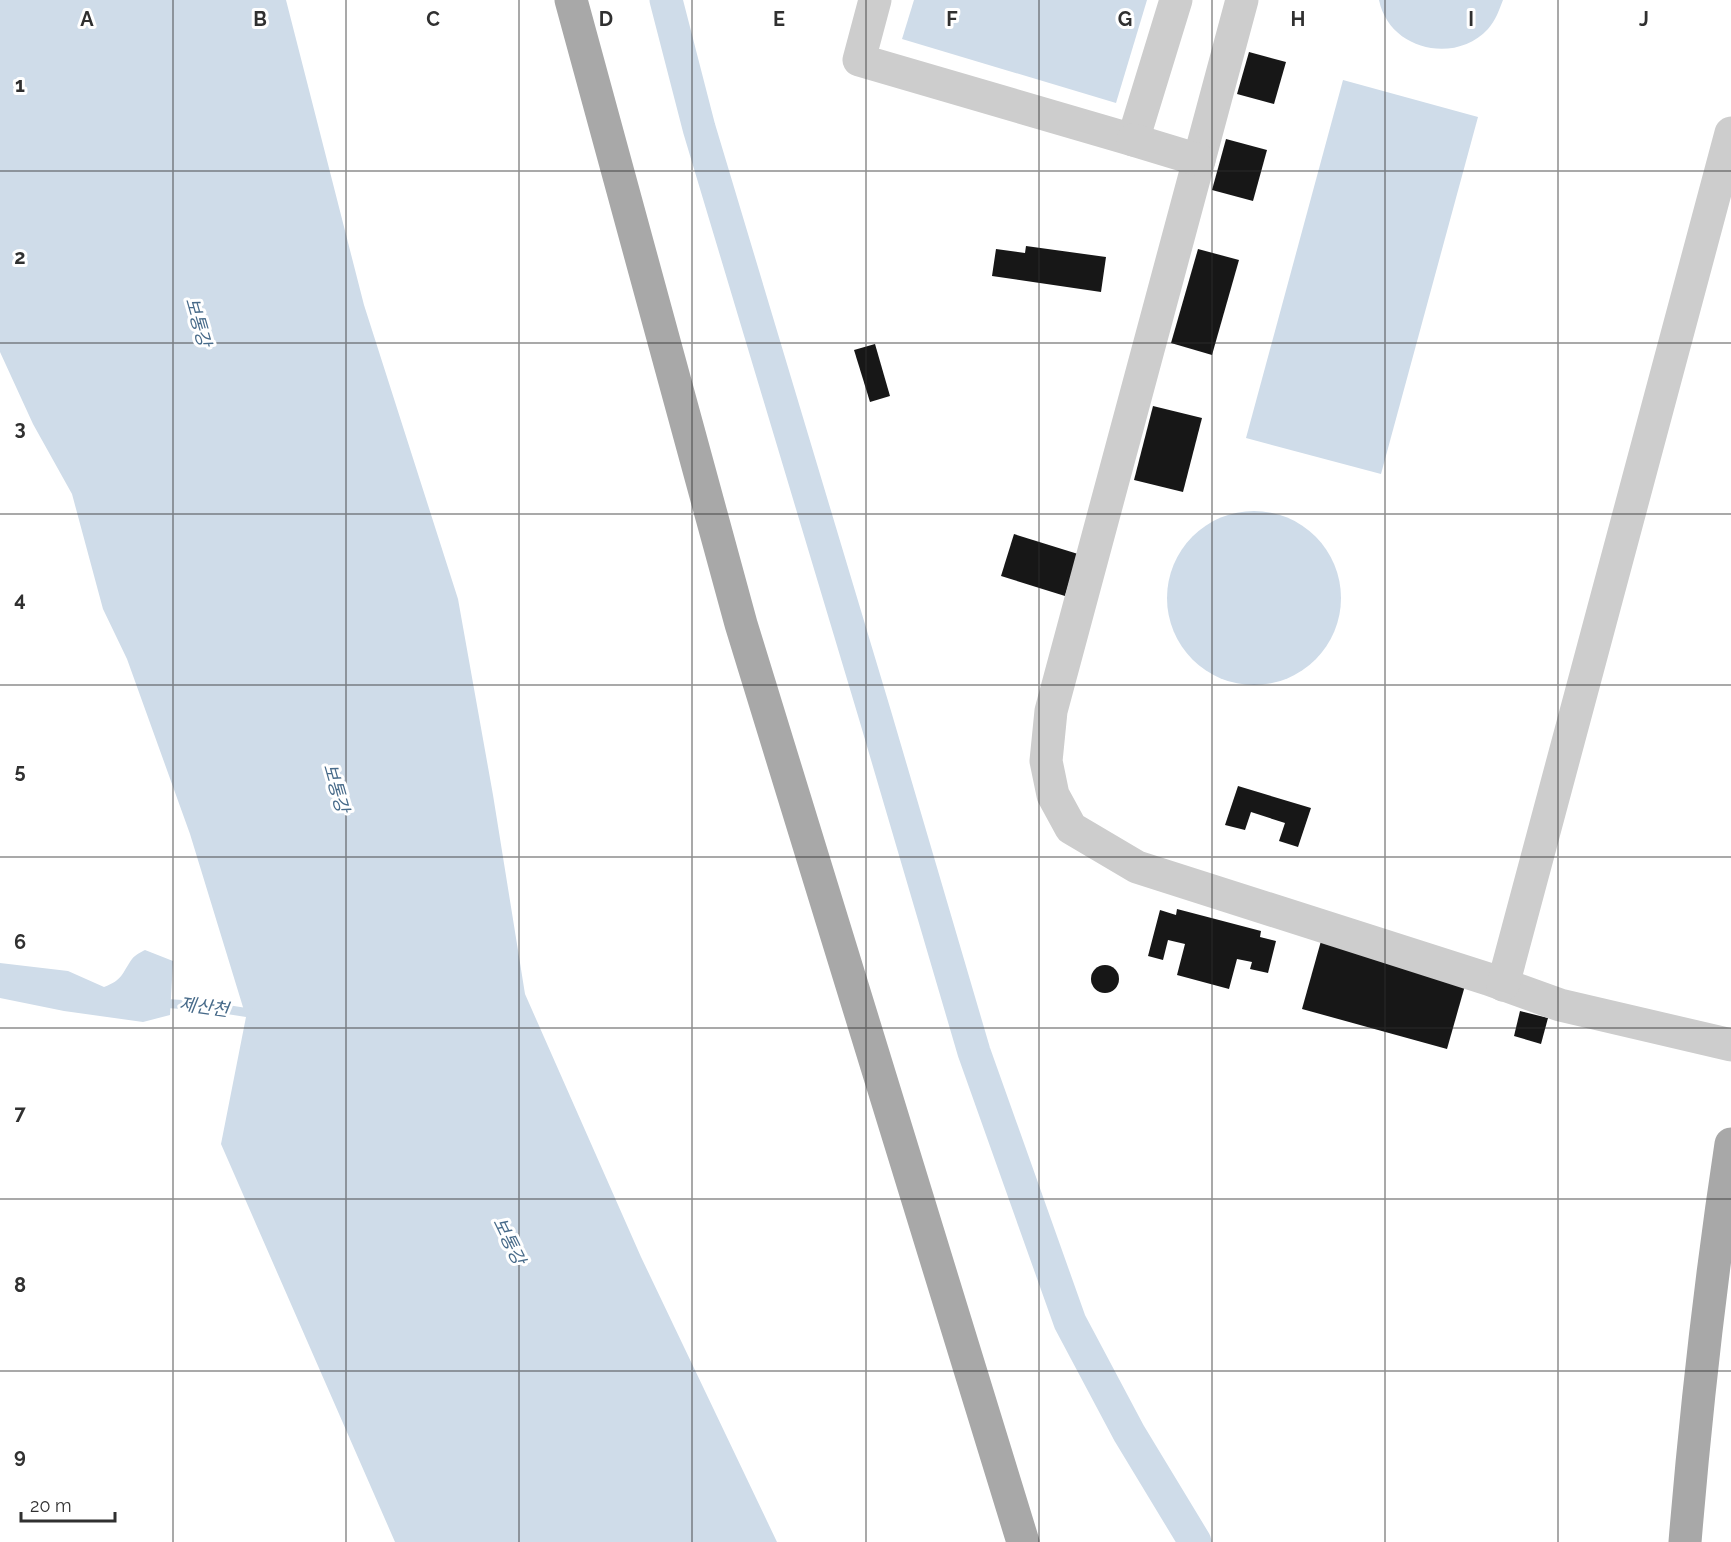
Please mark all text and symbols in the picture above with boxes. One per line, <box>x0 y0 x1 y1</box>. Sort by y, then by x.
text: A <box>80 7 94 31</box>
text: B <box>253 7 267 31</box>
text: C <box>426 7 440 31</box>
text: D <box>599 7 613 31</box>
text: E <box>773 7 785 31</box>
text: F <box>946 7 958 31</box>
text: G <box>1118 7 1132 31</box>
text: H <box>1291 7 1305 31</box>
text: I <box>1468 7 1474 31</box>
text: J <box>1639 7 1649 31</box>
text: 1 <box>15 73 25 97</box>
text: 2 <box>14 245 26 269</box>
water label: 보통강 <box>182 295 216 351</box>
text: 3 <box>14 416 26 440</box>
text: 4 <box>14 587 26 611</box>
text: 5 <box>14 759 26 783</box>
water label: 보통강 <box>320 761 354 817</box>
text: 6 <box>14 930 26 954</box>
water label: 제산천 <box>178 993 233 1021</box>
text: 7 <box>14 1101 26 1125</box>
water label: 보통강 <box>489 1214 531 1270</box>
text: 8 <box>14 1273 26 1297</box>
text: 9 <box>14 1444 26 1468</box>
scale bar <box>21 1485 116 1523</box>
text: 20 m <box>30 1495 72 1516</box>

